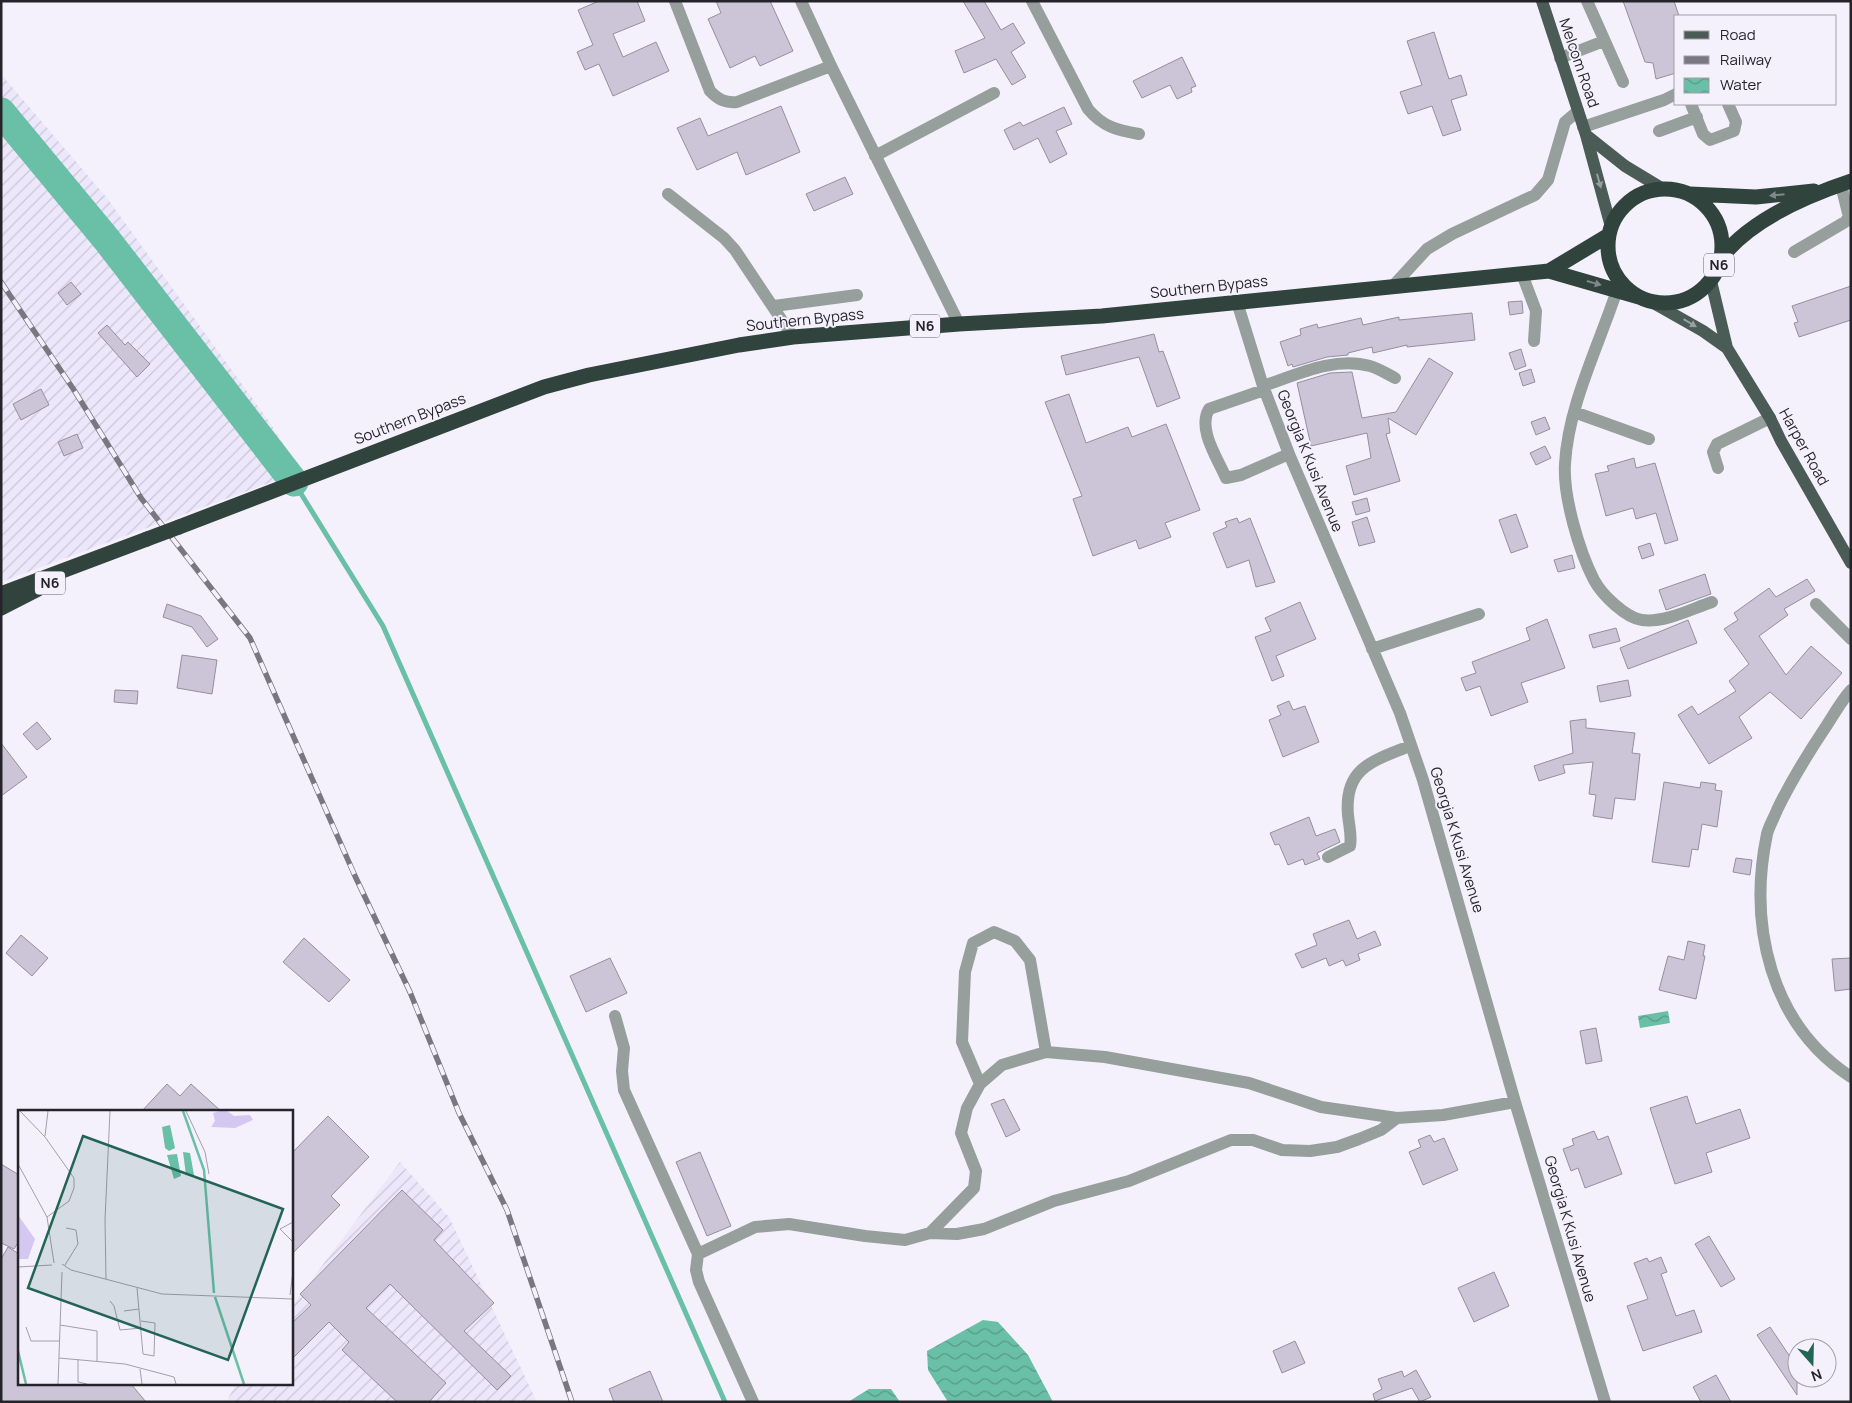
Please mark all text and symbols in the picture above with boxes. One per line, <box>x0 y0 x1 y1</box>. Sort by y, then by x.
street label: Melcom Road <box>1554 15 1605 110</box>
legend <box>1674 15 1837 105</box>
text: Road <box>1720 24 1756 45</box>
text: Railway <box>1720 49 1772 70</box>
text: Water <box>1720 74 1762 95</box>
one-way arrow <box>1595 174 1603 189</box>
one-way arrow <box>1769 191 1785 199</box>
road number: N6 <box>1704 254 1734 276</box>
street label: Southern Bypass <box>1149 270 1269 303</box>
one-way arrow <box>1587 280 1602 288</box>
street label: Southern Bypass <box>745 303 865 336</box>
road number: N6 <box>910 314 940 338</box>
one-way arrow <box>1683 319 1696 328</box>
street label: Georgia K Kusi Avenue <box>1272 387 1349 535</box>
street label: Southern Bypass <box>351 388 469 449</box>
street label: Harper Road <box>1774 404 1834 489</box>
road number: N6 <box>35 572 65 594</box>
street label: Georgia K Kusi Avenue <box>1425 764 1490 916</box>
inset map <box>18 1110 292 1386</box>
street label: Georgia K Kusi Avenue <box>1539 1153 1602 1305</box>
north arrow <box>1787 1338 1837 1388</box>
text: N <box>1809 1365 1825 1386</box>

